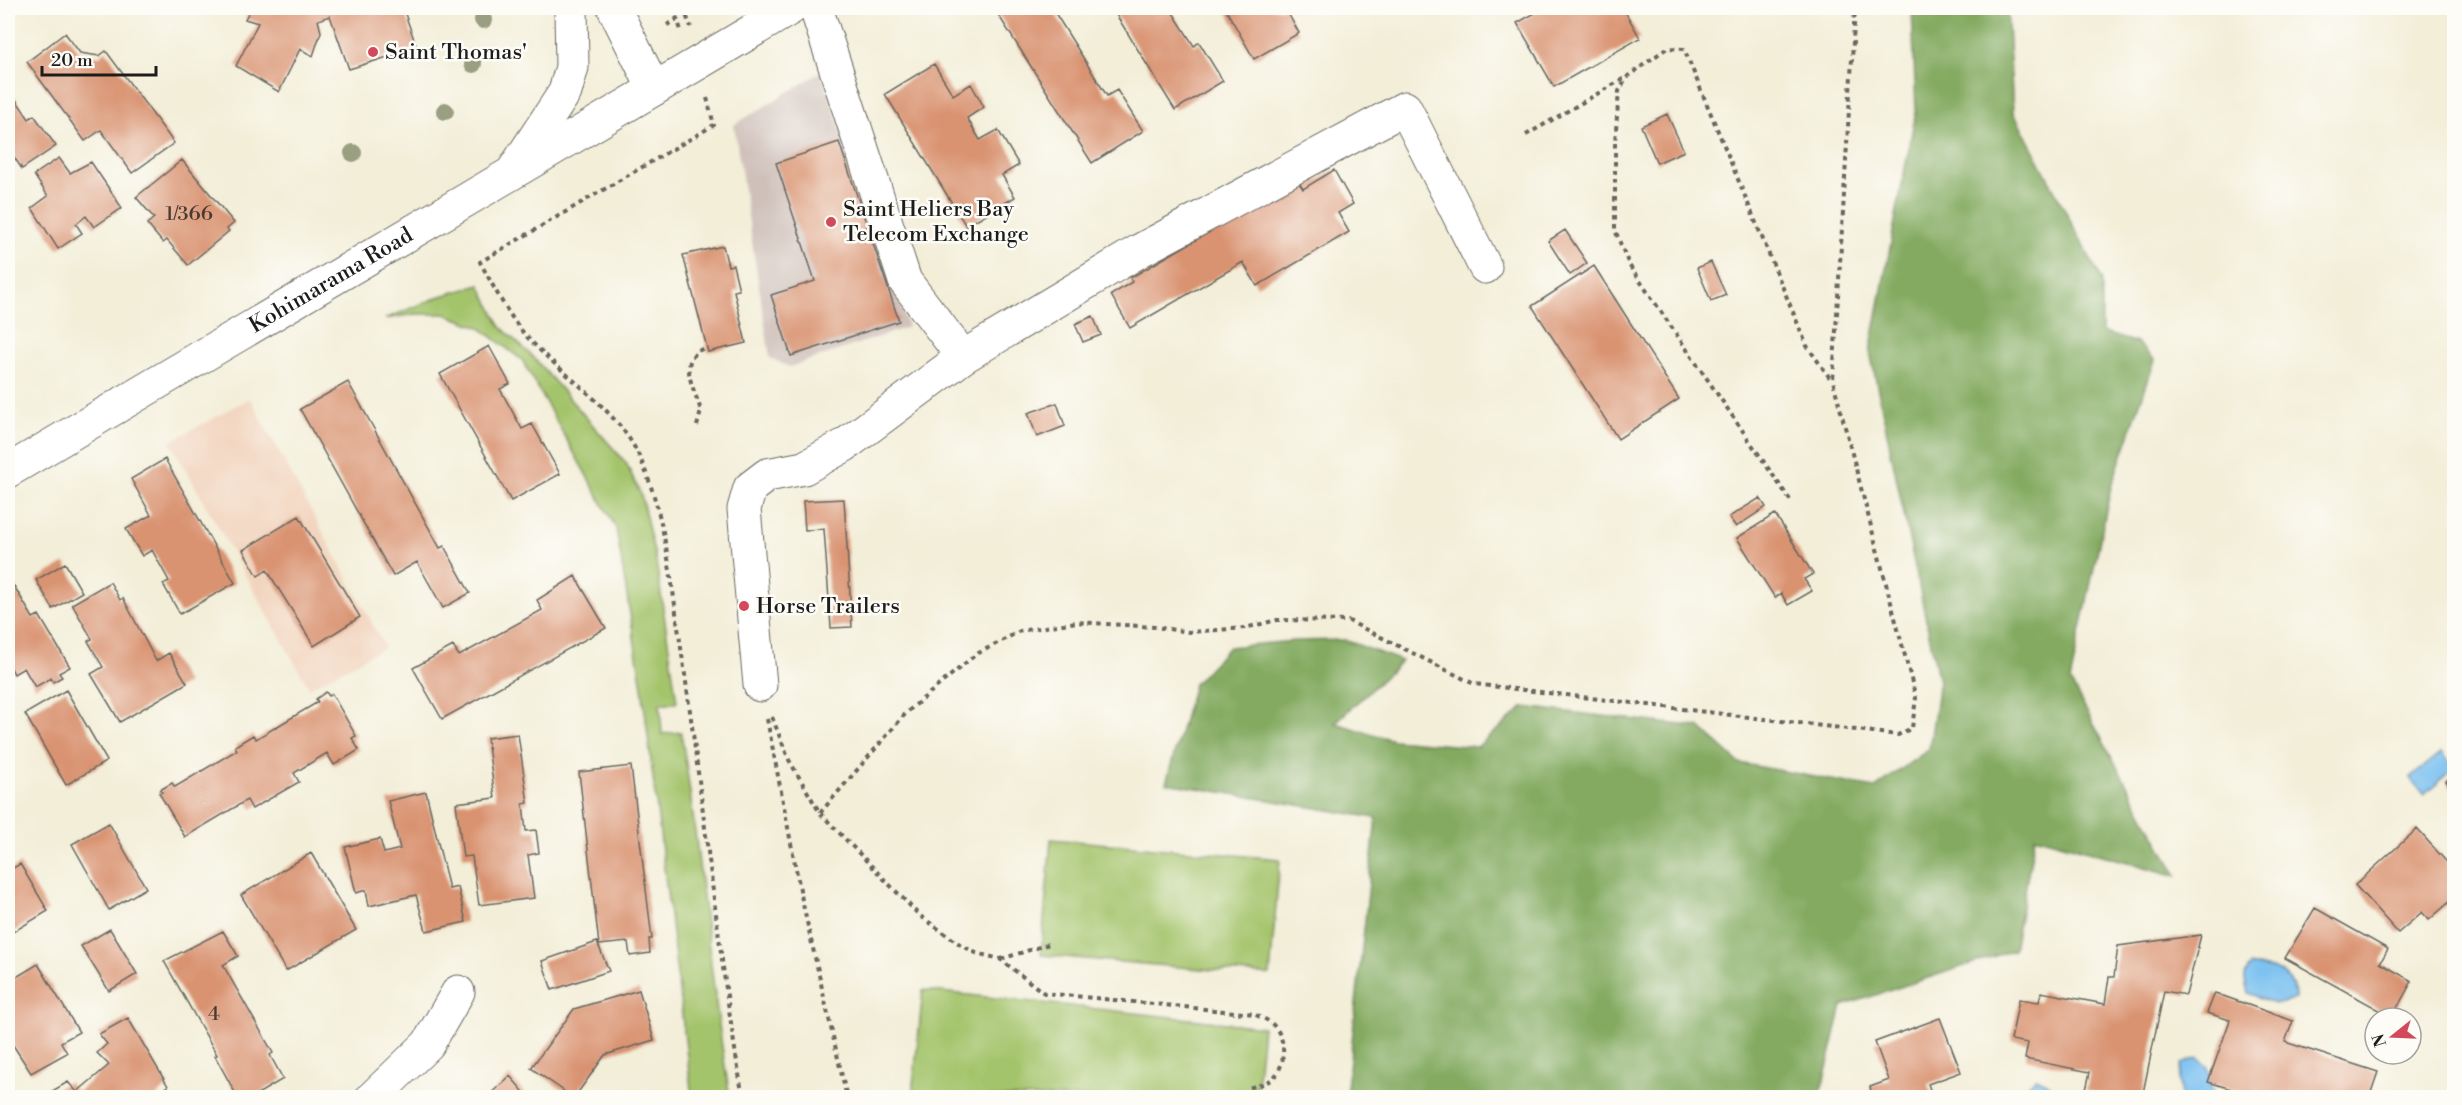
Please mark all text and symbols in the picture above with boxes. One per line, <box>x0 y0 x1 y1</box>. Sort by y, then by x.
scale bar <box>42 39 156 77</box>
place label: Saint Thomas' <box>385 39 527 66</box>
marker: Saint Thomas' <box>366 45 380 59</box>
text: 20 m <box>51 49 93 72</box>
place label: Saint Heliers Bay Telecom Exchange <box>843 196 1029 248</box>
house number: 1/366 <box>165 202 213 227</box>
marker: Saint Heliers Bay Telecom Exchange <box>824 215 838 229</box>
street label: Kohimarama Road <box>244 221 418 339</box>
place label: Horse Trailers <box>756 593 900 620</box>
marker: Horse Trailers <box>737 599 751 613</box>
house number: 4 <box>208 1002 220 1027</box>
north arrow <box>2363 1006 2423 1066</box>
text: N <box>2368 1031 2391 1049</box>

